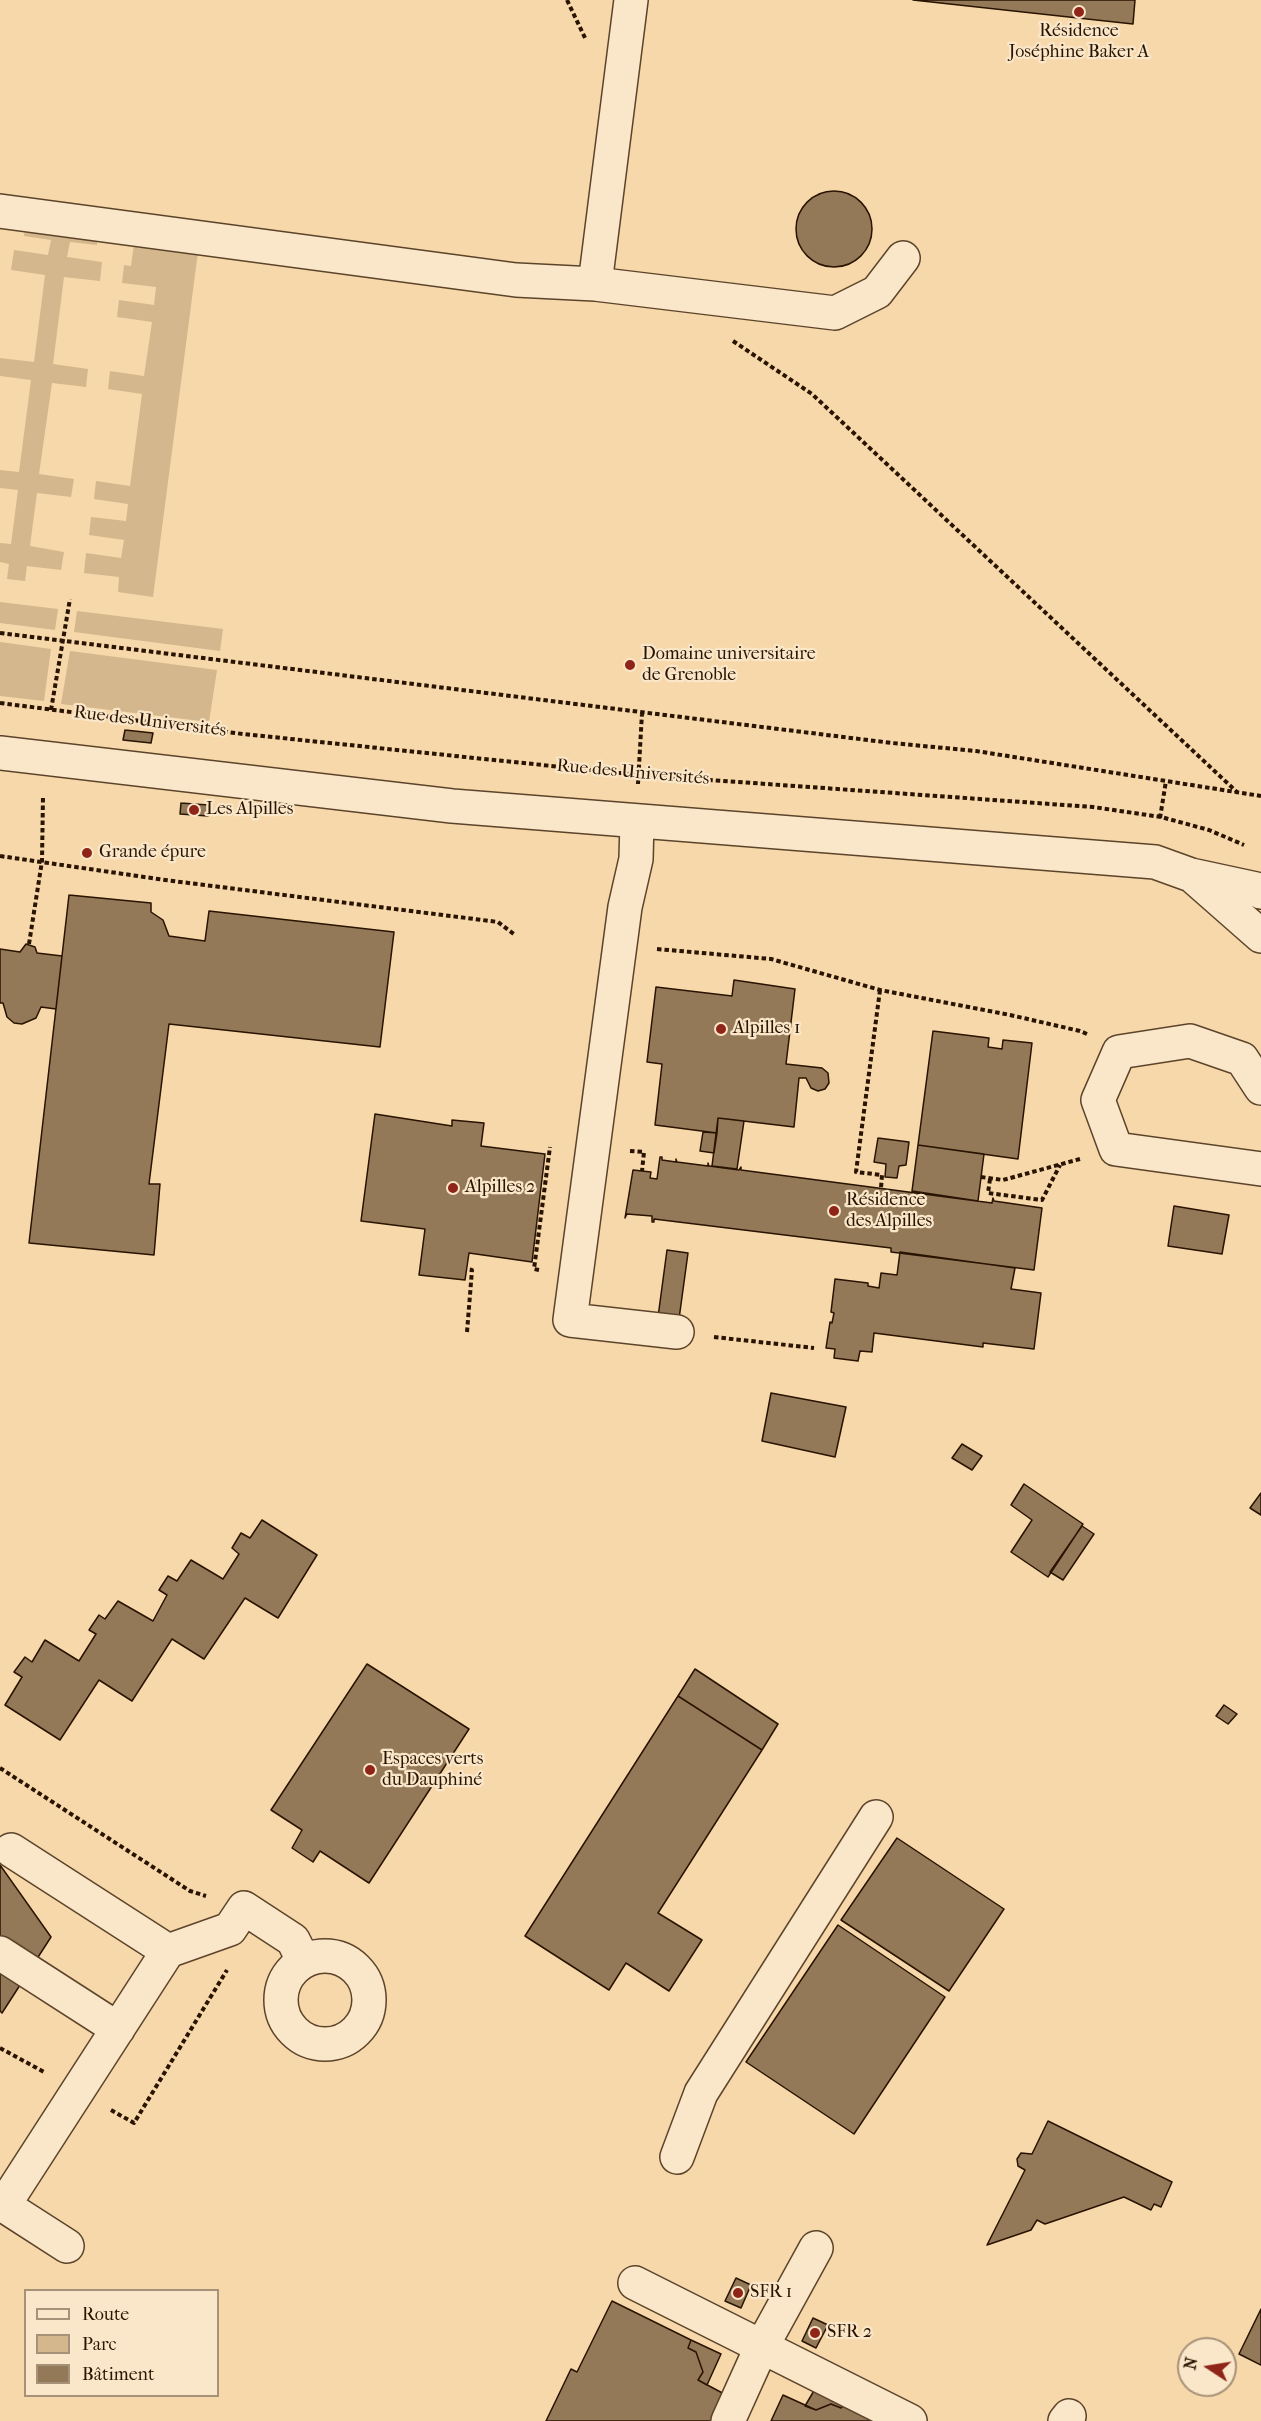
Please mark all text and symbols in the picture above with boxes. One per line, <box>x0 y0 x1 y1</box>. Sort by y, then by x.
marker: Résidence Joséphine Baker A <box>1072 5 1086 19</box>
place label: Résidence Joséphine Baker A <box>1009 21 1149 63</box>
place label: Domaine universitaire de Grenoble <box>642 644 816 686</box>
marker: Domaine universitaire de Grenoble <box>623 658 637 672</box>
street label: Rue des Universités <box>73 702 227 742</box>
street label: Rue des Universités <box>556 756 710 790</box>
place label: Les Alpilles <box>206 799 293 821</box>
marker: Les Alpilles <box>187 803 201 817</box>
place label: Grande épure <box>99 842 206 864</box>
marker: Grande épure <box>80 846 94 860</box>
place label: Alpilles 1 <box>733 1018 800 1040</box>
marker: Alpilles 1 <box>714 1022 728 1036</box>
place label: Alpilles 2 <box>465 1177 535 1199</box>
marker: Alpilles 2 <box>446 1181 460 1195</box>
place label: Résidence des Alpilles <box>846 1190 932 1232</box>
marker: Résidence des Alpilles <box>827 1204 841 1218</box>
place label: Espaces verts du Dauphiné <box>382 1749 483 1792</box>
marker: Espaces verts du Dauphiné <box>363 1763 377 1777</box>
place label: SFR 1 <box>750 2282 792 2304</box>
marker: SFR 1 <box>731 2286 745 2300</box>
legend <box>24 2289 219 2397</box>
text: Route <box>82 2304 129 2325</box>
place label: SFR 2 <box>827 2322 872 2344</box>
marker: SFR 2 <box>808 2326 822 2340</box>
text: Parc <box>82 2334 117 2355</box>
north arrow <box>1177 2337 1237 2397</box>
text: N <box>1180 2356 1201 2371</box>
text: Bâtiment <box>82 2364 154 2385</box>

